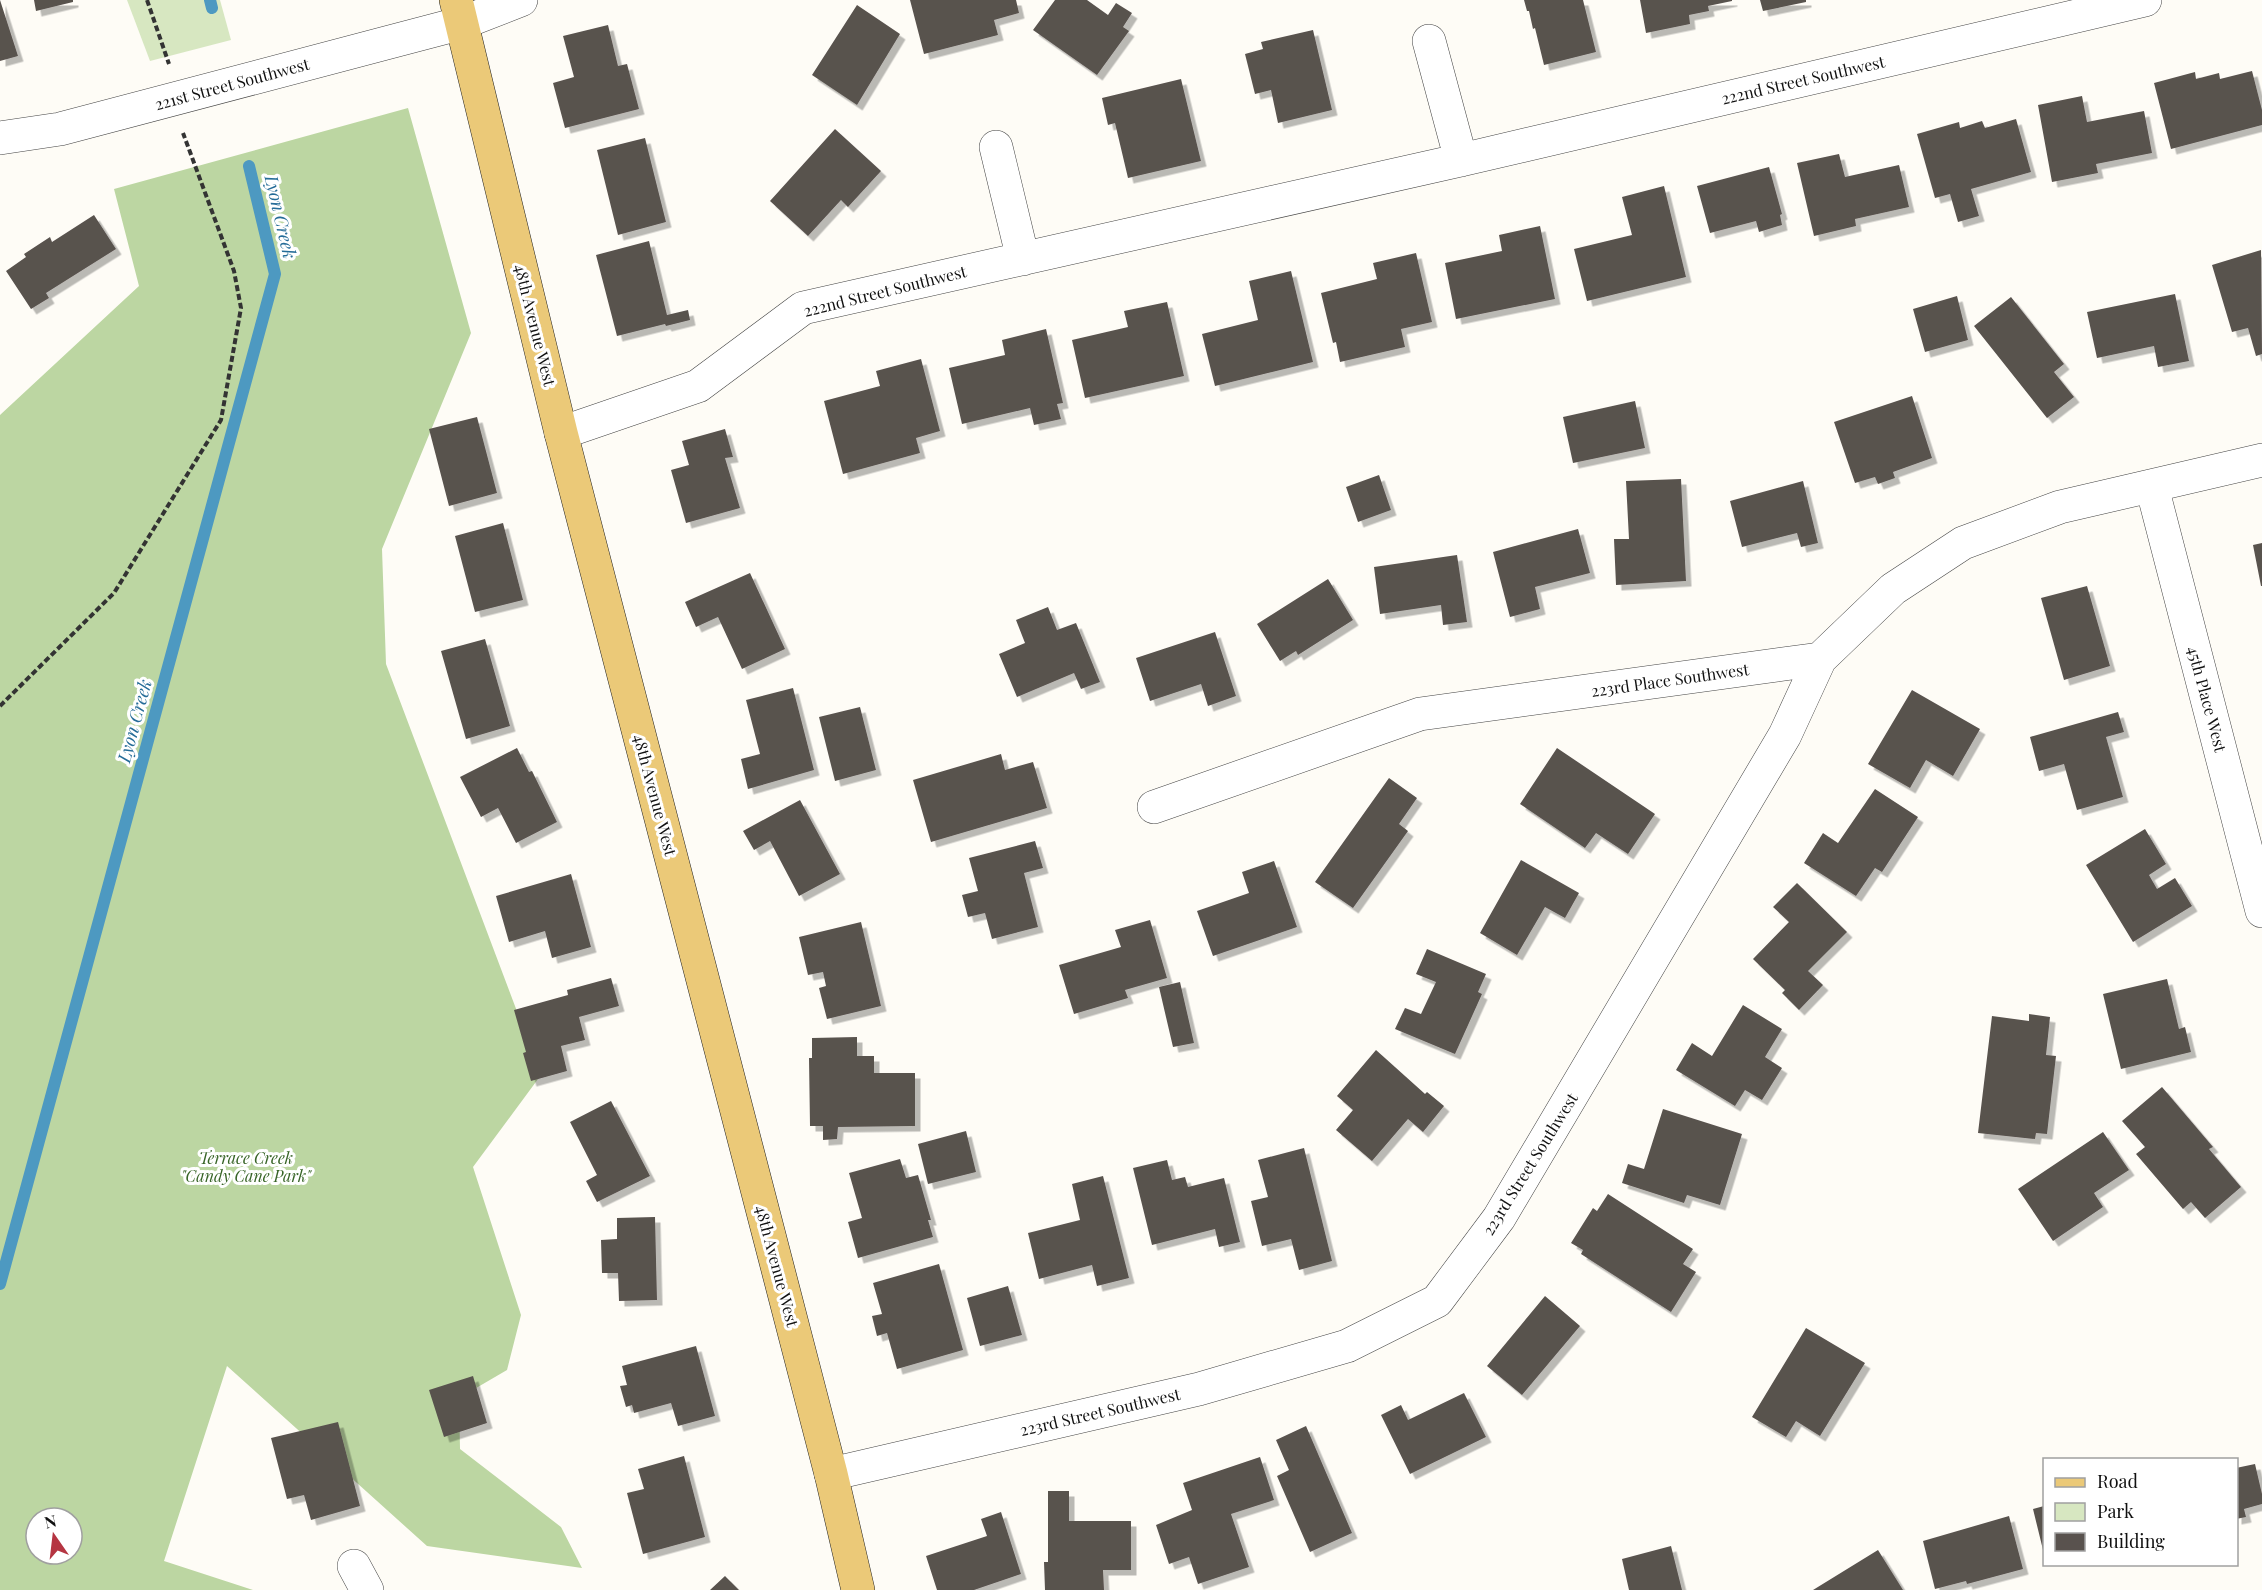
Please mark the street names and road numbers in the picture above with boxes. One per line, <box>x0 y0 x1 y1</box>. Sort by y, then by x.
street label: 222nd Street Southwest <box>1719 50 1887 109</box>
street label: 221st Street Southwest <box>152 53 312 114</box>
street label: 222nd Street Southwest <box>801 260 969 321</box>
street label: 48th Avenue West <box>510 262 561 389</box>
street label: 45th Place West <box>2183 644 2232 755</box>
street label: 223rd Place Southwest <box>1590 658 1750 701</box>
street label: 48th Avenue West <box>629 732 682 858</box>
street label: 223rd Street Southwest <box>1477 1088 1582 1239</box>
street label: 48th Avenue West <box>751 1203 804 1329</box>
street label: 223rd Street Southwest <box>1018 1383 1182 1440</box>

